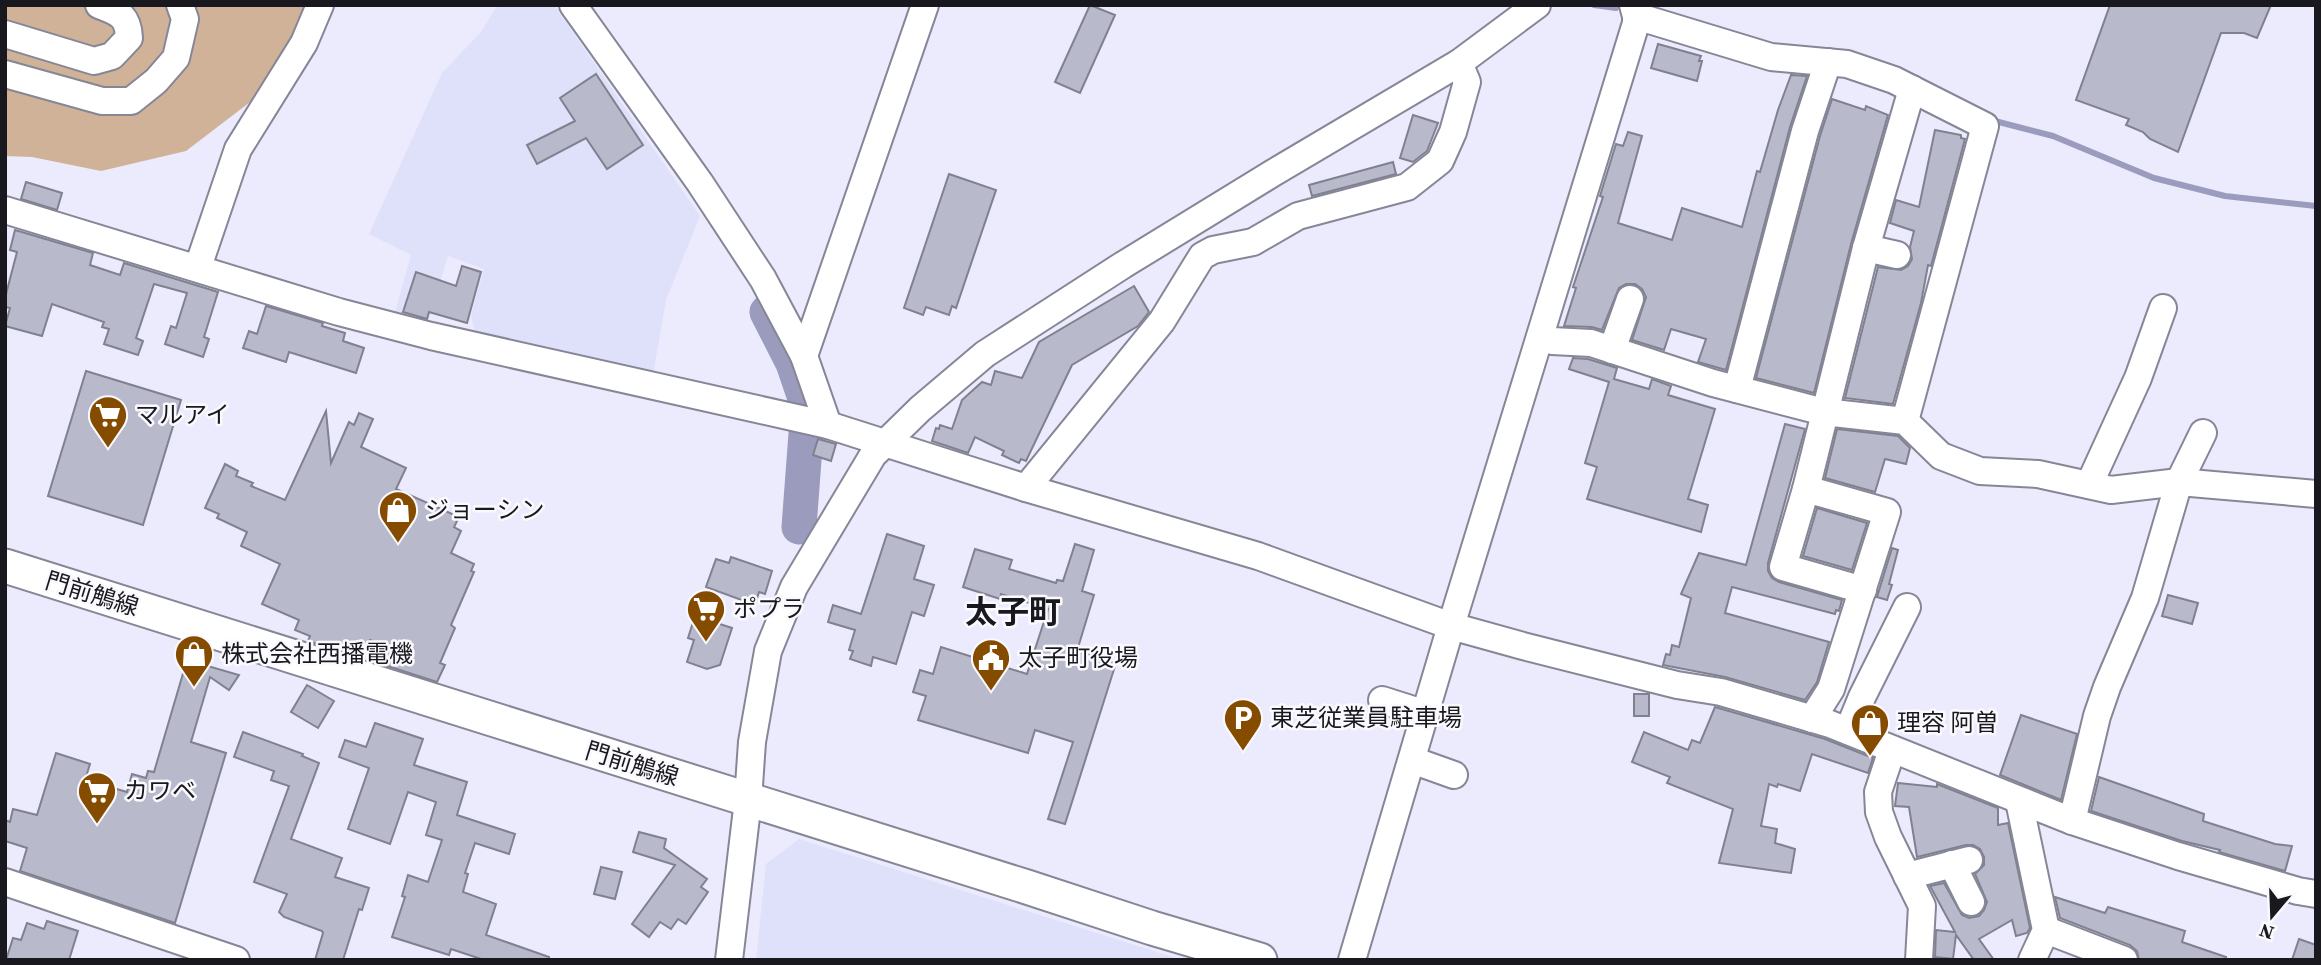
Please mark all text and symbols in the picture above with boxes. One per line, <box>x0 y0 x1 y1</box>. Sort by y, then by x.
supermarket icon: マルアイ <box>87 394 129 449</box>
place label: マルアイ <box>135 398 230 431</box>
shop icon: ジョーシン <box>377 489 419 544</box>
place label: ジョーシン <box>425 493 545 526</box>
street label: 門前鵤線 <box>41 564 143 623</box>
supermarket icon: ポプラ <box>685 588 727 643</box>
district label: 太子町 <box>965 590 1061 634</box>
place label: ポプラ <box>733 592 805 625</box>
shop icon: 株式会社西播電機 <box>173 633 215 688</box>
place label: 株式会社西播電機 <box>221 637 413 670</box>
public building icon: 太子町役場 <box>970 637 1012 692</box>
place label: 太子町役場 <box>1018 641 1138 674</box>
parking icon: 東芝従業員駐車場 <box>1222 697 1264 752</box>
place label: 東芝従業員駐車場 <box>1270 701 1462 734</box>
shop icon: 理容 阿曽 <box>1849 702 1891 757</box>
place label: 理容 阿曽 <box>1897 706 1999 739</box>
street label: 門前鵤線 <box>581 734 683 793</box>
supermarket icon: カワベ <box>76 770 118 825</box>
place label: カワベ <box>124 774 196 807</box>
north arrow <box>2237 881 2307 951</box>
text: N <box>2256 917 2277 947</box>

